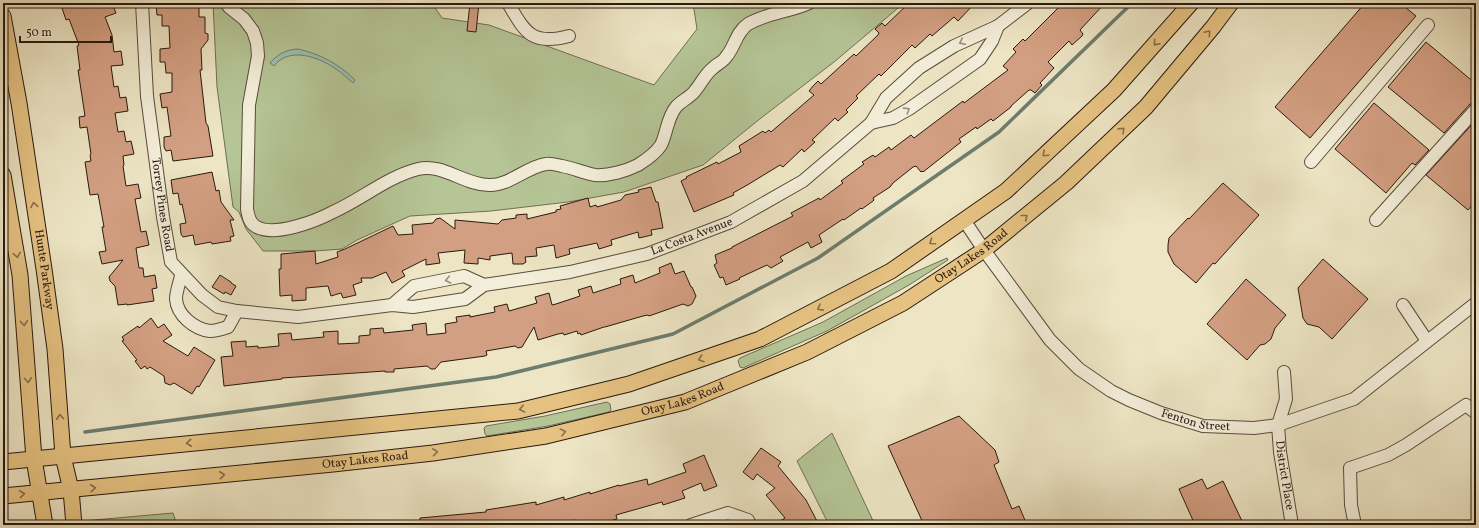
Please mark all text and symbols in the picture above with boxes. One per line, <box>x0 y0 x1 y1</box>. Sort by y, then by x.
scale bar <box>20 18 111 44</box>
text: 50 m <box>26 25 52 41</box>
one-way arrow <box>1204 31 1211 38</box>
one-way arrow <box>959 37 967 45</box>
one-way arrow <box>1153 38 1160 46</box>
one-way arrow <box>903 107 910 114</box>
one-way arrow <box>1117 127 1125 135</box>
one-way arrow <box>1042 149 1050 157</box>
street label: Torrey Pines Road <box>147 157 177 253</box>
one-way arrow <box>31 202 39 208</box>
street label: La Costa Avenue <box>649 214 735 260</box>
one-way arrow <box>1021 214 1028 221</box>
street label: Otay Lakes Road <box>932 225 1012 288</box>
street label: Hunte Parkway <box>30 228 58 311</box>
one-way arrow <box>929 237 936 245</box>
one-way arrow <box>12 252 20 258</box>
one-way arrow <box>444 275 451 283</box>
one-way arrow <box>817 303 824 311</box>
one-way arrow <box>19 320 28 326</box>
one-way arrow <box>698 354 705 363</box>
one-way arrow <box>23 377 32 383</box>
street label: Otay Lakes Road <box>640 379 727 420</box>
one-way arrow <box>519 405 526 413</box>
street label: Fenton Street <box>1159 406 1230 435</box>
one-way arrow <box>55 414 64 420</box>
one-way arrow <box>560 429 567 437</box>
one-way arrow <box>186 438 192 447</box>
street label: District Place <box>1271 440 1297 511</box>
street label: Otay Lakes Road <box>321 448 409 473</box>
one-way arrow <box>432 448 438 457</box>
one-way arrow <box>219 471 225 480</box>
one-way arrow <box>90 483 96 492</box>
one-way arrow <box>18 490 25 499</box>

